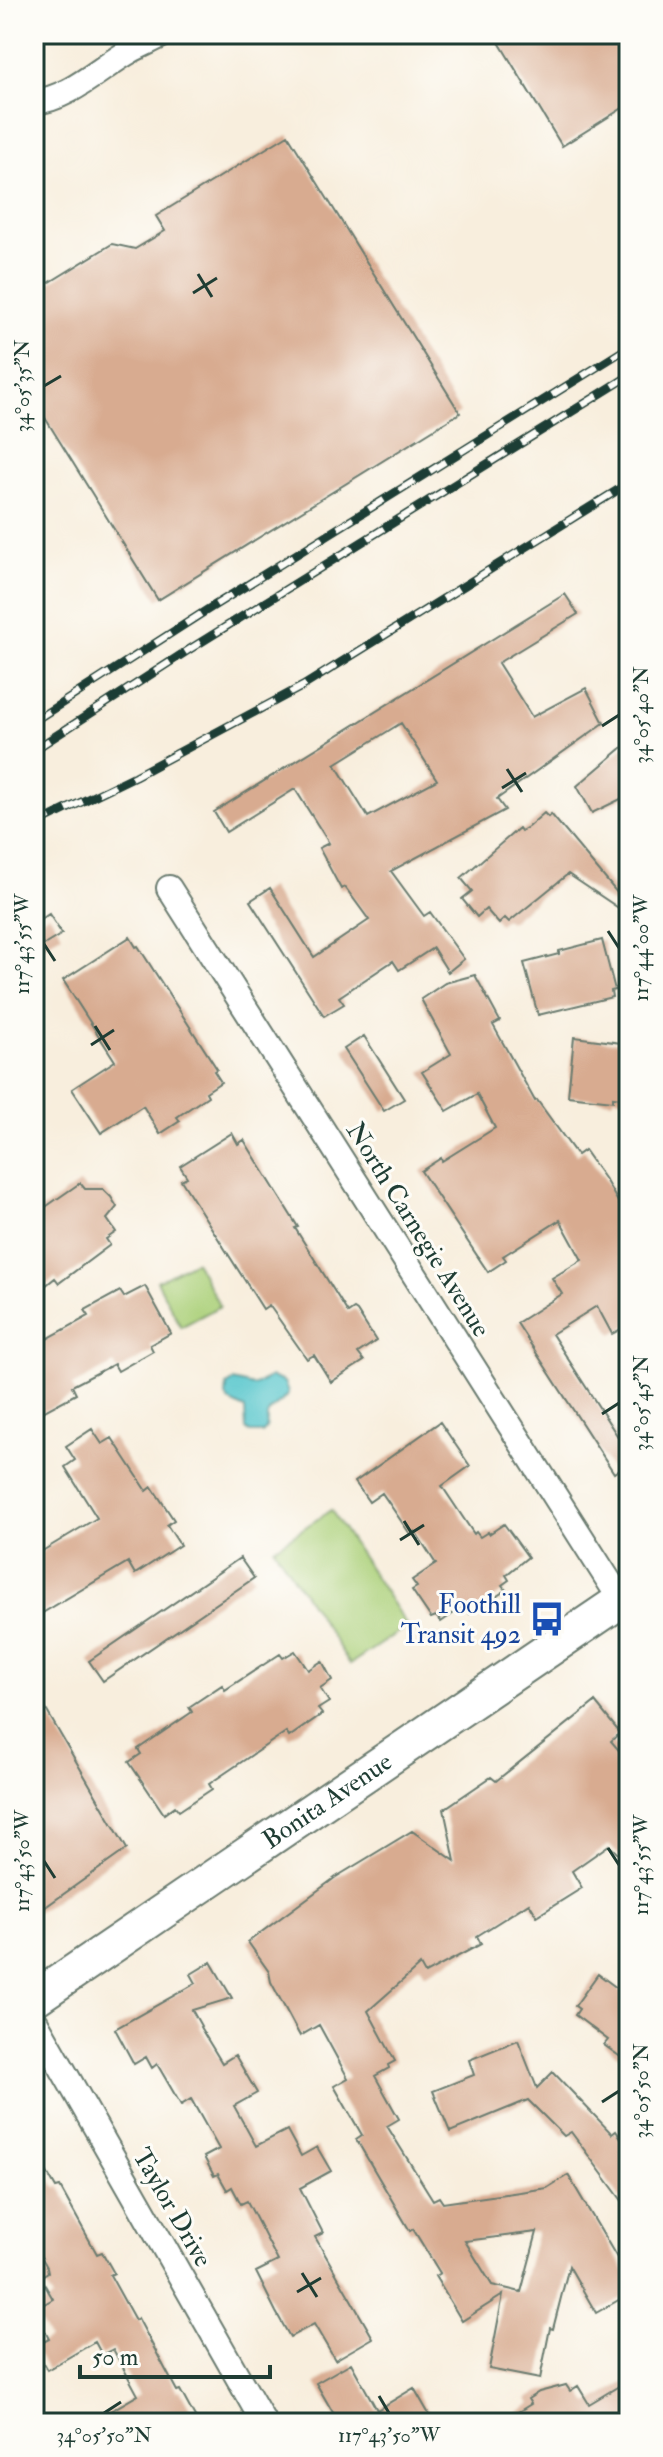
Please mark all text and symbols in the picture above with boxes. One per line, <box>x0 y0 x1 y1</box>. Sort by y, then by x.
text: 34°05'35"N <box>10 340 35 432</box>
text: 34°05'40"N <box>629 666 654 764</box>
text: 117°43'55"W <box>10 893 35 994</box>
text: 117°44'00"W <box>629 894 654 1001</box>
street label: North Carnegie Avenue <box>339 1116 497 1343</box>
text: 34°05'45"N <box>629 1355 654 1451</box>
place label: Foothill Transit 492 <box>401 1589 521 1651</box>
bus stop icon: Foothill Transit 492 <box>528 1600 566 1638</box>
street label: Bonita Avenue <box>257 1746 398 1856</box>
text: 117°43'50"W <box>10 1809 35 1912</box>
text: 117°43'55"W <box>629 1814 654 1915</box>
text: 34°05'50"N <box>629 2043 654 2139</box>
street label: Taylor Drive <box>125 2142 219 2273</box>
scale bar <box>80 2329 270 2379</box>
text: 50 m <box>92 2342 139 2373</box>
text: 34°05'50"N <box>56 2423 152 2448</box>
text: 117°43'50"W <box>338 2423 441 2448</box>

